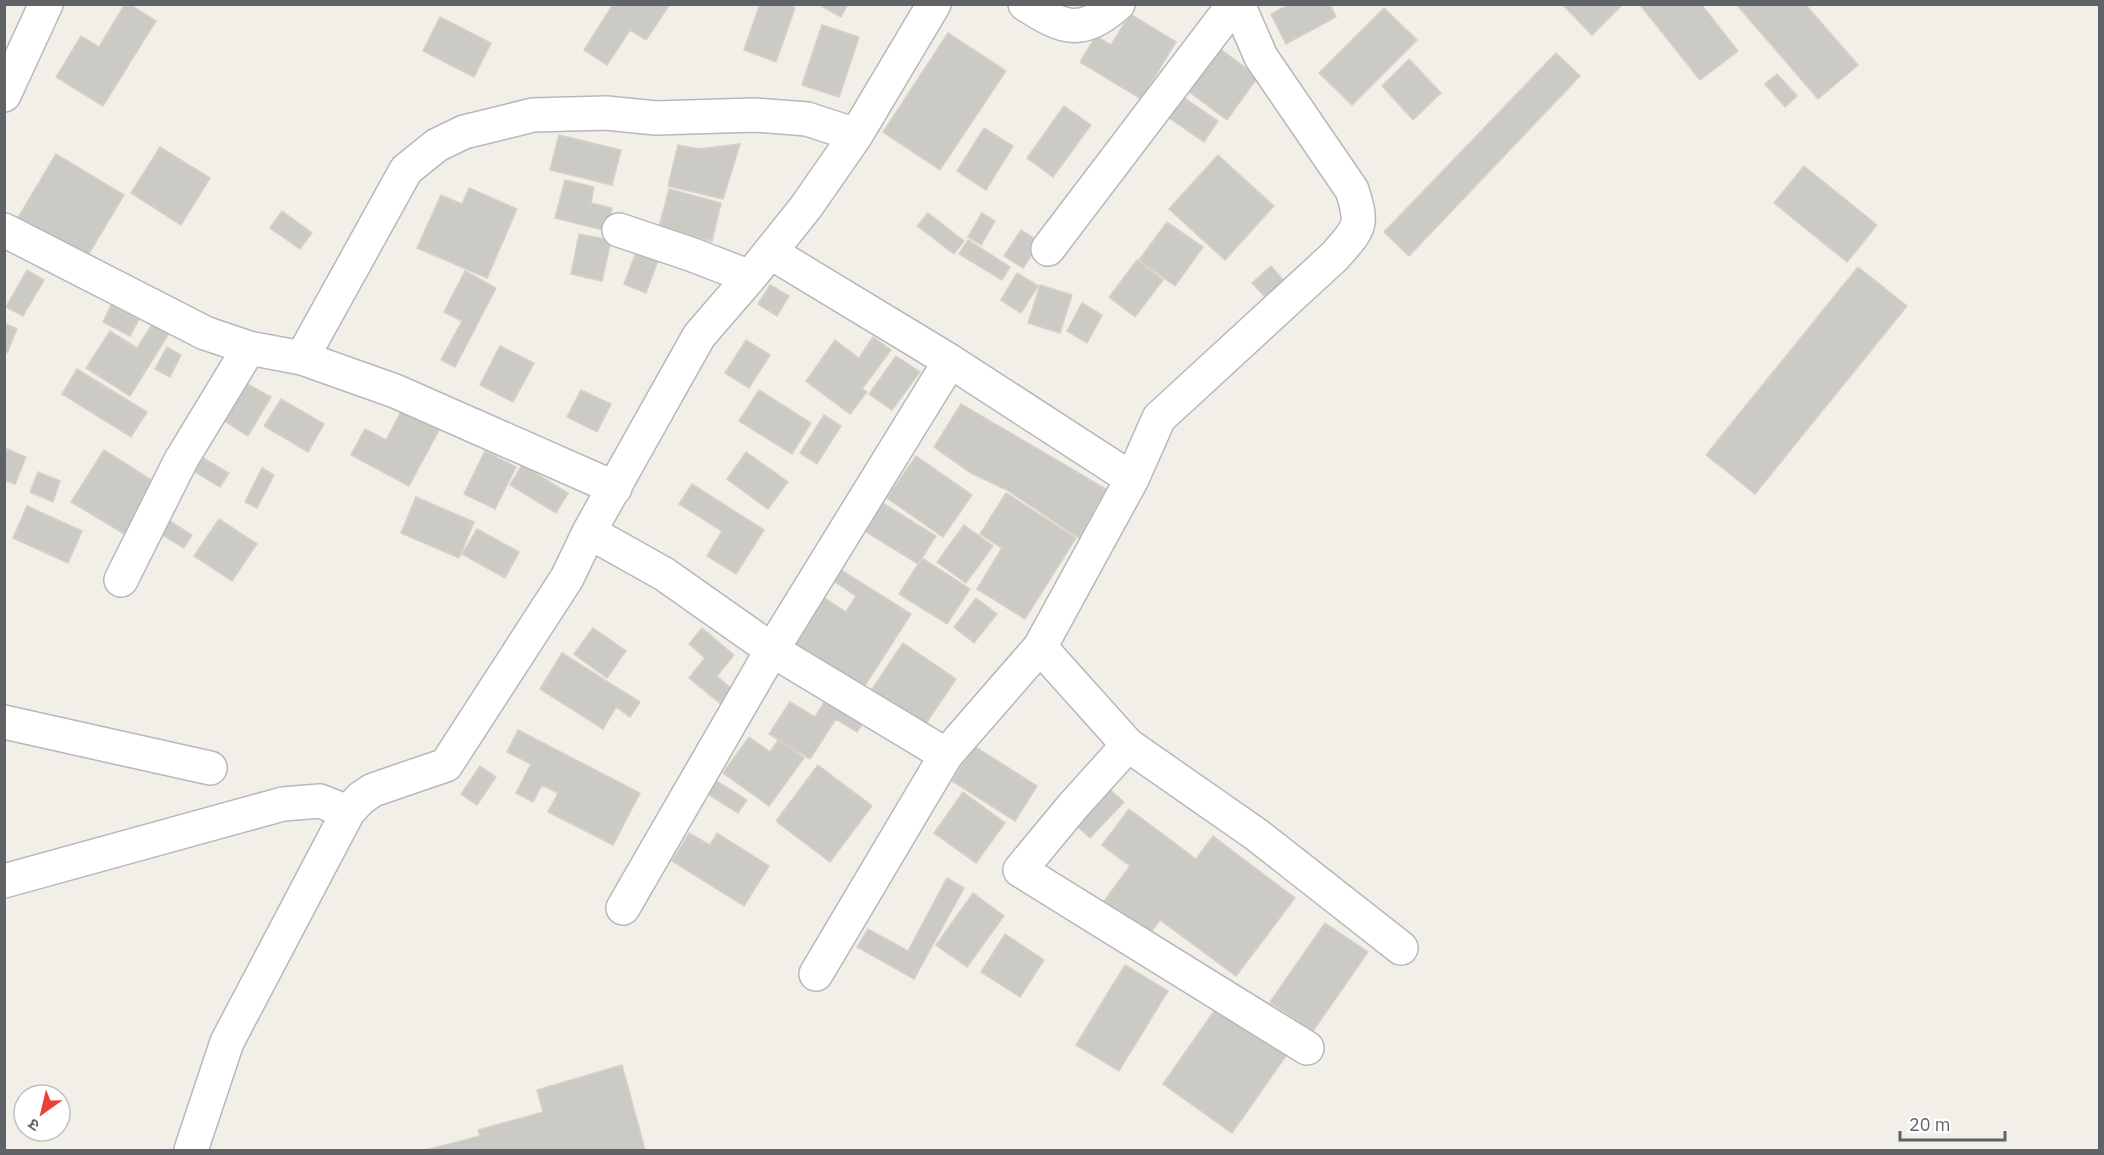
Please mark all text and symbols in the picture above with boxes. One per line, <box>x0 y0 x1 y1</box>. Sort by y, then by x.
north arrow <box>12 1083 72 1143</box>
scale bar <box>1900 1104 2005 1142</box>
text: 20 m <box>1909 1113 1951 1136</box>
text: उ <box>24 1114 43 1136</box>

